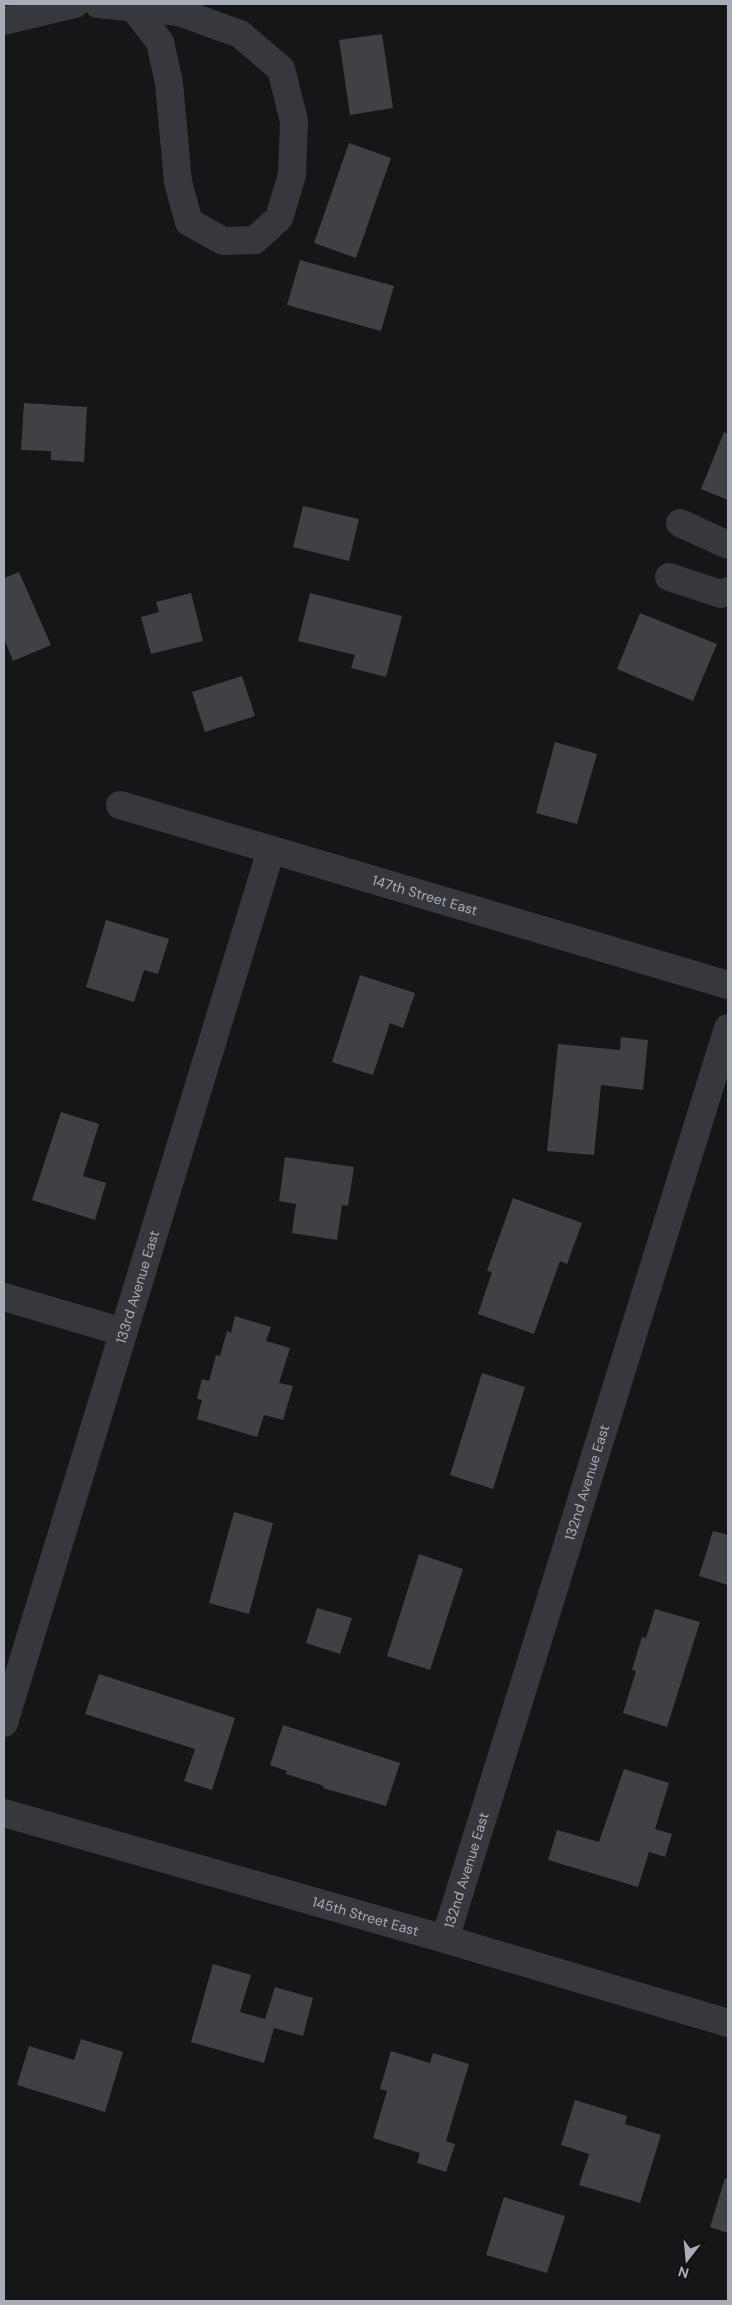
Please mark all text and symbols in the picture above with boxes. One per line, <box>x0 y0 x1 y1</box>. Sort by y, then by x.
street label: 147th Street East <box>370 871 480 919</box>
street label: 133rd Avenue East <box>112 1228 163 1346</box>
street label: 132nd Avenue East <box>560 1422 613 1543</box>
street label: 132nd Avenue East <box>440 1810 493 1930</box>
street label: 145th Street East <box>310 1893 421 1940</box>
north arrow <box>662 2235 712 2285</box>
text: N <box>676 2262 691 2283</box>

